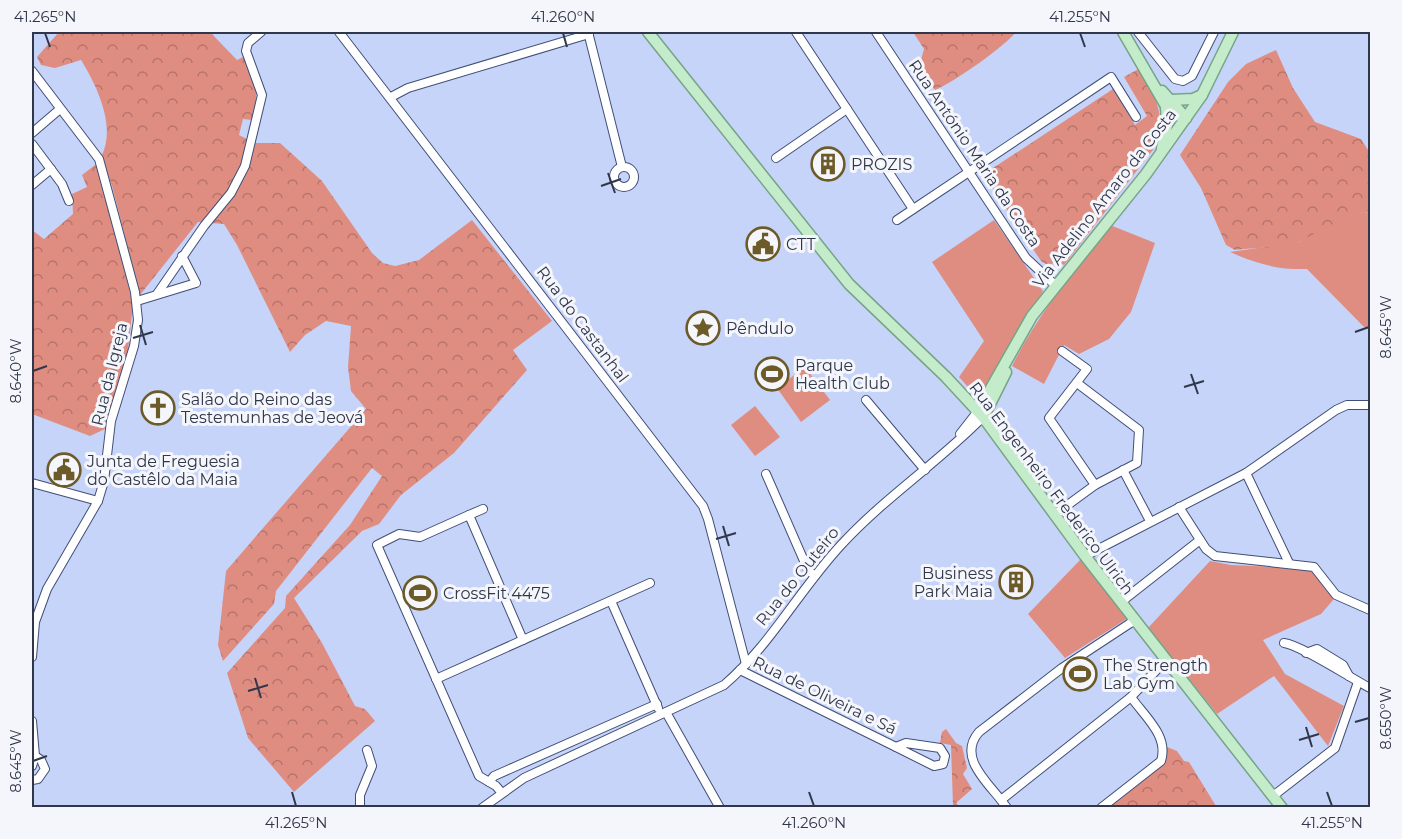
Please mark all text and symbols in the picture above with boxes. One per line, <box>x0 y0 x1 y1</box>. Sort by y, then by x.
text: 41.265°N <box>14 7 76 26</box>
text: 41.260°N <box>531 7 595 26</box>
text: 41.255°N <box>1049 7 1111 26</box>
street label: Rua António Maria da Costa <box>905 56 1044 250</box>
street label: Via Adelino Amaro da Costa <box>1029 105 1180 291</box>
building icon: PROZIS <box>810 146 846 182</box>
place label: PROZIS <box>851 155 912 174</box>
public building icon: CTT <box>745 226 781 262</box>
place label: CTT <box>786 235 816 254</box>
street label: Rua do Castanhal <box>533 262 632 386</box>
text: 8.645°W <box>1376 295 1395 359</box>
place icon: Pêndulo <box>685 310 721 346</box>
place label: Pêndulo <box>726 319 794 338</box>
street label: Rua da Igreja <box>87 320 132 428</box>
text: 8.640°W <box>6 338 25 404</box>
sports icon: Parque Health Club <box>754 356 790 392</box>
place label: Parque Health Club <box>795 356 890 393</box>
street label: Rua Engenheiro Frederico Ulrich <box>965 378 1138 598</box>
church icon: Salão do Reino das Testemunhas de Jeová <box>140 390 176 426</box>
place label: Salão do Reino das Testemunhas de Jeová <box>181 390 363 427</box>
public building icon: Junta de Freguesia do Castêlo da Maia <box>46 452 82 488</box>
place label: Junta de Freguesia do Castêlo da Maia <box>86 452 240 489</box>
street label: Rua do Outeiro <box>752 523 843 630</box>
place label: Business Park Maia <box>914 564 993 601</box>
building icon: Business Park Maia <box>998 564 1034 600</box>
sports icon: CrossFit 4475 <box>402 575 438 611</box>
place label: CrossFit 4475 <box>443 584 550 603</box>
street label: Rua de Oliveira e Sá <box>750 652 900 739</box>
sports icon: The Strength Lab Gym <box>1062 656 1098 692</box>
place label: The Strength Lab Gym <box>1103 656 1208 693</box>
text: 8.650°W <box>1376 686 1395 750</box>
text: 8.645°W <box>6 729 25 793</box>
text: 41.265°N <box>265 813 327 832</box>
text: 41.260°N <box>782 813 846 832</box>
text: 41.255°N <box>1301 813 1363 832</box>

